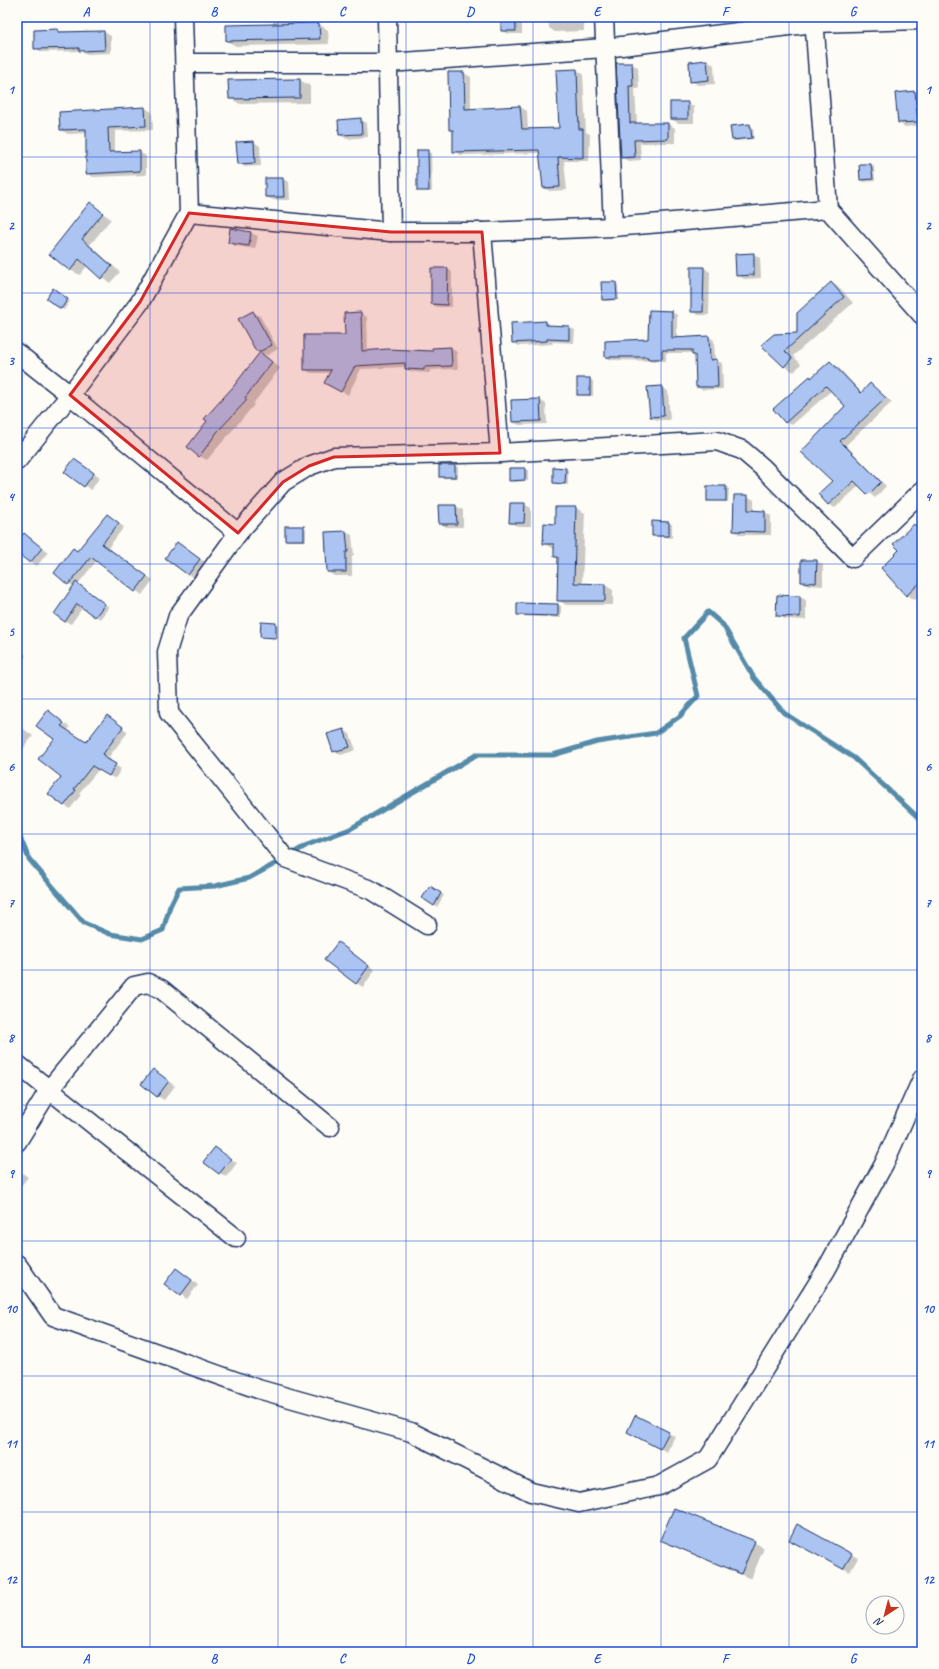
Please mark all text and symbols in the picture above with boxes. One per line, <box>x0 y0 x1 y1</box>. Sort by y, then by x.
text: A <box>83 4 91 20</box>
text: B <box>211 4 219 20</box>
text: C <box>339 4 347 20</box>
text: D <box>466 4 475 20</box>
text: E <box>594 4 603 20</box>
text: F <box>722 4 731 20</box>
text: G <box>850 4 858 20</box>
text: 1 <box>8 82 16 98</box>
text: 1 <box>925 82 933 98</box>
text: 2 <box>8 218 15 234</box>
text: 2 <box>925 218 932 234</box>
text: 3 <box>8 353 15 369</box>
text: 3 <box>925 353 932 369</box>
text: 4 <box>8 489 16 505</box>
text: 4 <box>925 489 933 505</box>
text: 5 <box>8 624 15 640</box>
text: 5 <box>925 624 932 640</box>
text: 6 <box>8 759 15 775</box>
text: 6 <box>925 759 932 775</box>
text: 7 <box>8 895 15 911</box>
text: 7 <box>925 895 932 911</box>
text: 8 <box>8 1030 16 1046</box>
text: 8 <box>925 1030 933 1046</box>
text: 9 <box>8 1166 15 1182</box>
text: 9 <box>925 1166 932 1182</box>
text: 10 <box>5 1301 18 1317</box>
text: 10 <box>922 1301 935 1317</box>
text: 11 <box>5 1436 19 1452</box>
text: 11 <box>922 1436 936 1452</box>
text: 12 <box>5 1572 18 1588</box>
text: 12 <box>922 1572 935 1588</box>
north arrow <box>865 1595 905 1635</box>
text: N <box>870 1614 886 1631</box>
text: A <box>83 1651 91 1667</box>
text: B <box>211 1651 219 1667</box>
text: C <box>339 1651 347 1667</box>
text: D <box>466 1651 475 1667</box>
text: E <box>594 1651 603 1667</box>
text: F <box>722 1651 731 1667</box>
text: G <box>850 1651 858 1667</box>

